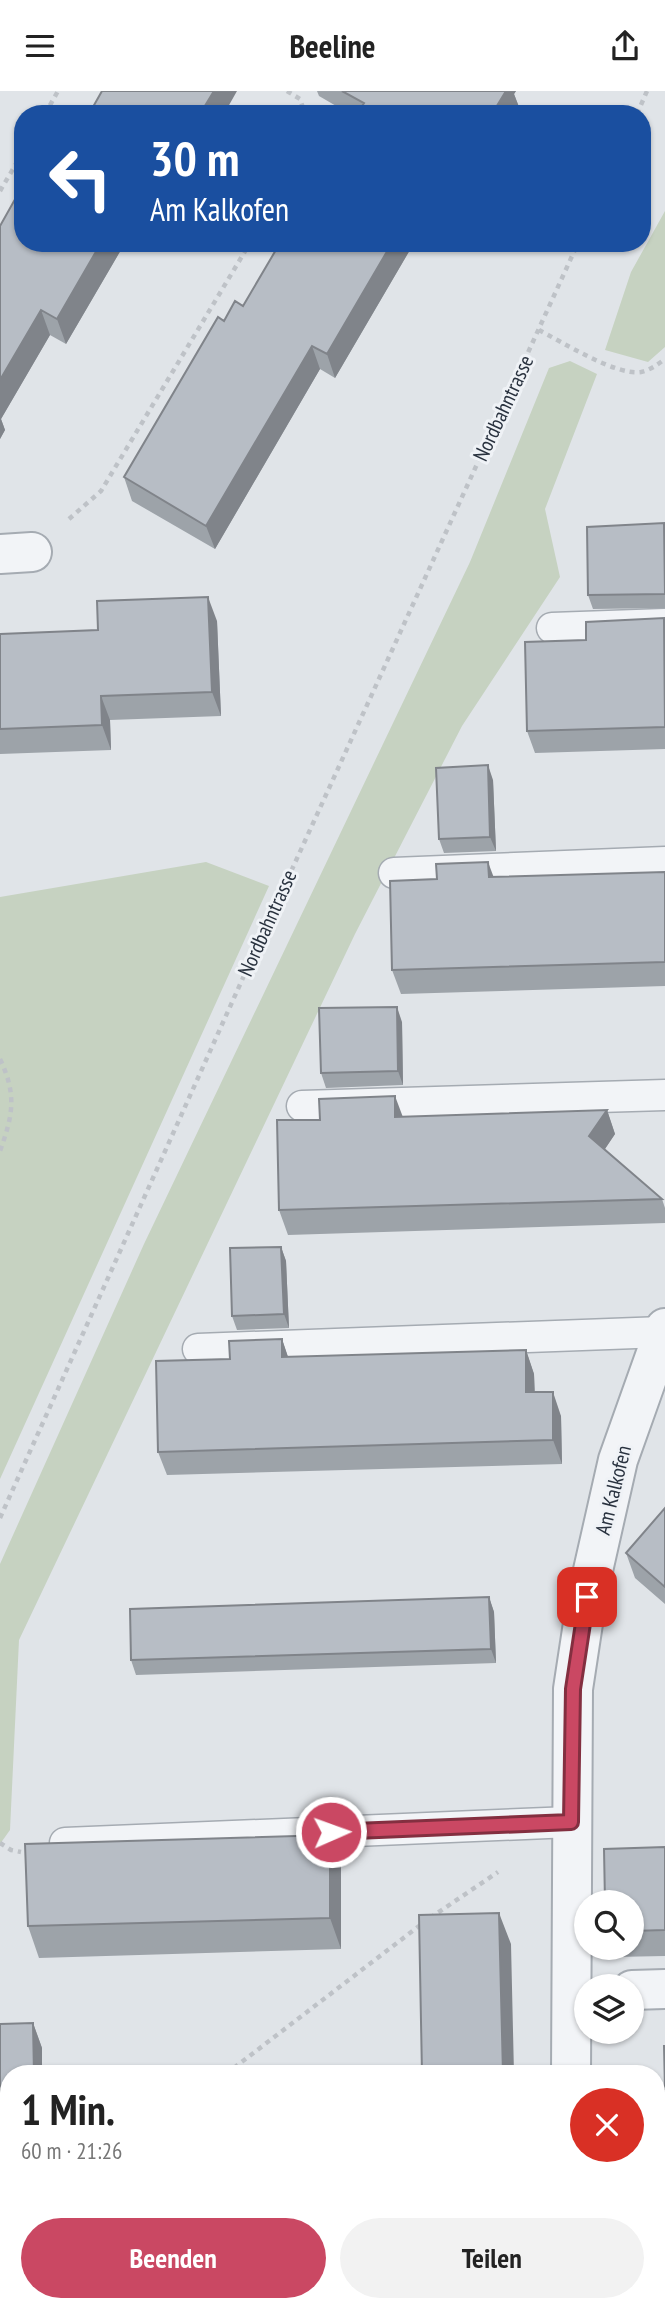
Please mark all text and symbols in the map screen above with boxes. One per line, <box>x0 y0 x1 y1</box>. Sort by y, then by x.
text: Beeline <box>289 25 376 67</box>
icon: menu <box>21 27 59 65</box>
icon: share <box>606 27 644 65</box>
text: 30 m <box>150 126 239 190</box>
icon: left <box>35 133 126 224</box>
text: Am Kalkofen <box>150 188 289 230</box>
street label: Nordbahntrasse <box>467 351 539 465</box>
street label: Nordbahntrasse <box>231 865 303 981</box>
street label: Am Kalkofen <box>589 1442 637 1538</box>
pin <box>557 1567 617 1627</box>
icon: arrive <box>568 1578 606 1616</box>
position arrow <box>294 1795 368 1869</box>
map controls <box>574 1890 644 2044</box>
button: search <box>574 1890 644 1960</box>
button: layers <box>574 1974 644 2044</box>
text: 1 Min. <box>21 2082 115 2137</box>
button: close <box>570 2088 644 2162</box>
text: 60 m · 21:26 <box>21 2136 122 2165</box>
button: Beenden <box>21 2218 326 2298</box>
button: Teilen <box>340 2218 644 2298</box>

